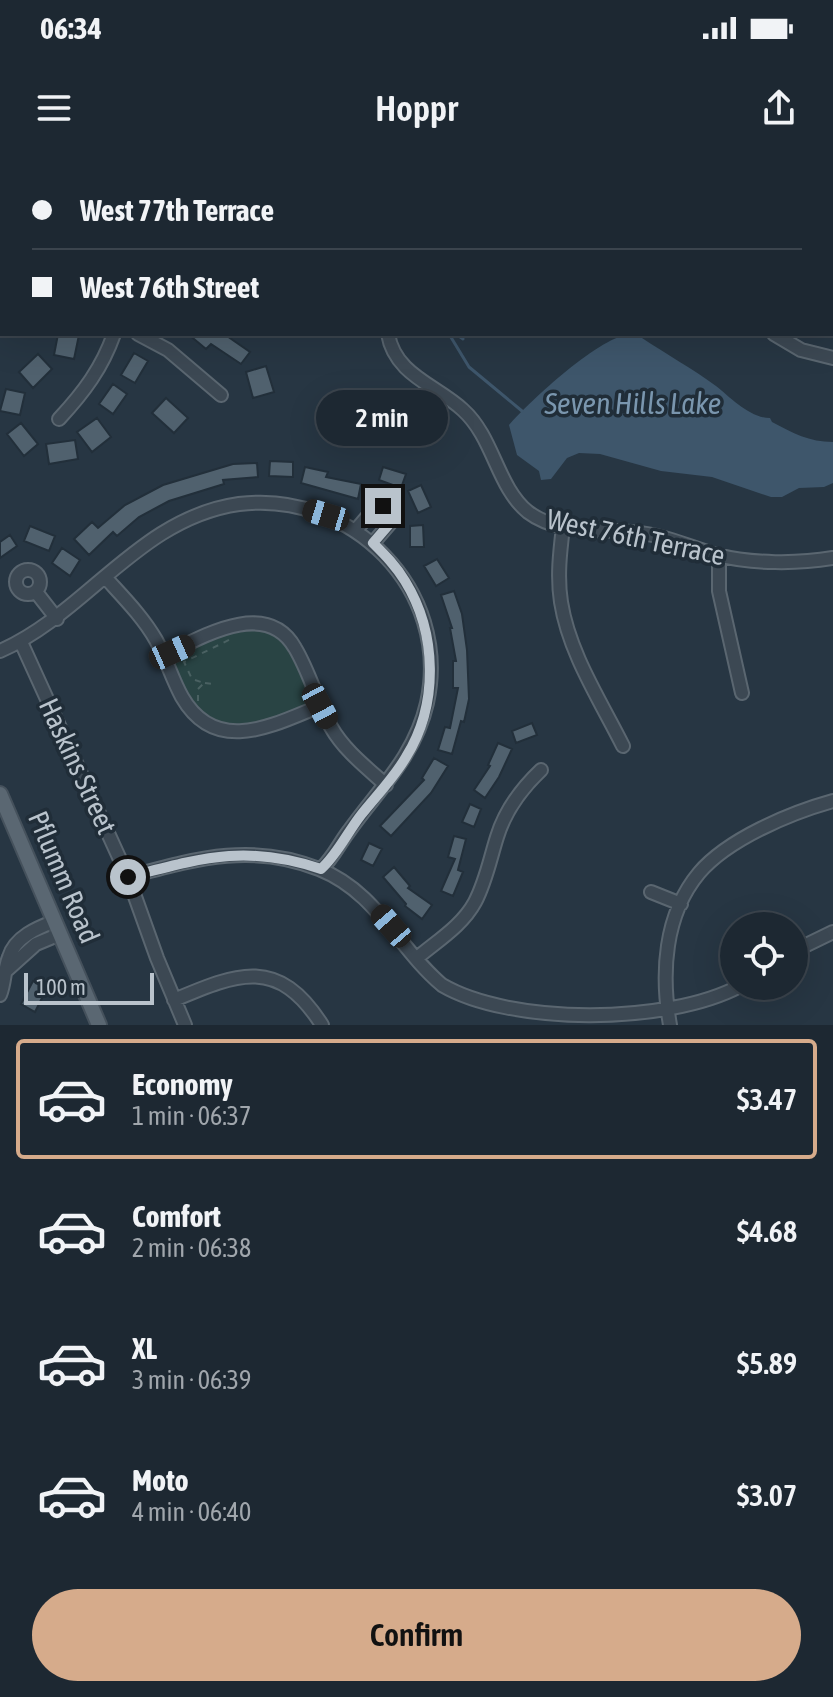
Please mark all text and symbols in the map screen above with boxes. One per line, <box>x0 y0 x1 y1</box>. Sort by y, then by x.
text: 06:34 <box>40 11 102 45</box>
icon: menu <box>32 86 76 130</box>
icon: share <box>757 86 801 130</box>
text: Hoppr <box>375 87 458 129</box>
text: West 77th Terrace <box>80 193 274 227</box>
text: West 76th Street <box>80 270 259 304</box>
water label: Seven Hills Lake <box>544 386 721 420</box>
callout: 2 min <box>317 390 449 446</box>
text: 2 min <box>355 403 409 433</box>
route end <box>365 488 401 524</box>
car <box>300 497 352 533</box>
street label: West 76th Terrace <box>544 503 728 571</box>
car <box>145 631 199 673</box>
car <box>298 679 342 733</box>
street label: Haskins Street <box>33 693 123 839</box>
street label: Pflumm Road <box>22 806 106 948</box>
route start <box>110 859 146 895</box>
car <box>366 900 416 952</box>
map controls <box>720 912 808 1000</box>
button: locate <box>720 912 808 1000</box>
scale bar <box>24 969 154 1005</box>
text: 100 m <box>36 974 86 1000</box>
icon: car <box>36 1063 108 1135</box>
text: Economy <box>132 1067 233 1101</box>
text: $3.47 <box>737 1082 797 1116</box>
text: 1 min · 06:37 <box>132 1101 251 1131</box>
icon: car <box>36 1195 108 1267</box>
text: Comfort <box>132 1199 221 1233</box>
text: $4.68 <box>737 1214 797 1248</box>
text: 2 min · 06:38 <box>132 1233 251 1263</box>
icon: car <box>36 1327 108 1399</box>
text: XL <box>132 1331 157 1365</box>
text: $5.89 <box>737 1346 797 1380</box>
text: 3 min · 06:39 <box>132 1365 251 1395</box>
icon: car <box>36 1459 108 1531</box>
text: Moto <box>132 1463 189 1497</box>
text: $3.07 <box>737 1478 797 1512</box>
text: 4 min · 06:40 <box>132 1497 251 1527</box>
button: Confirm <box>32 1589 801 1681</box>

